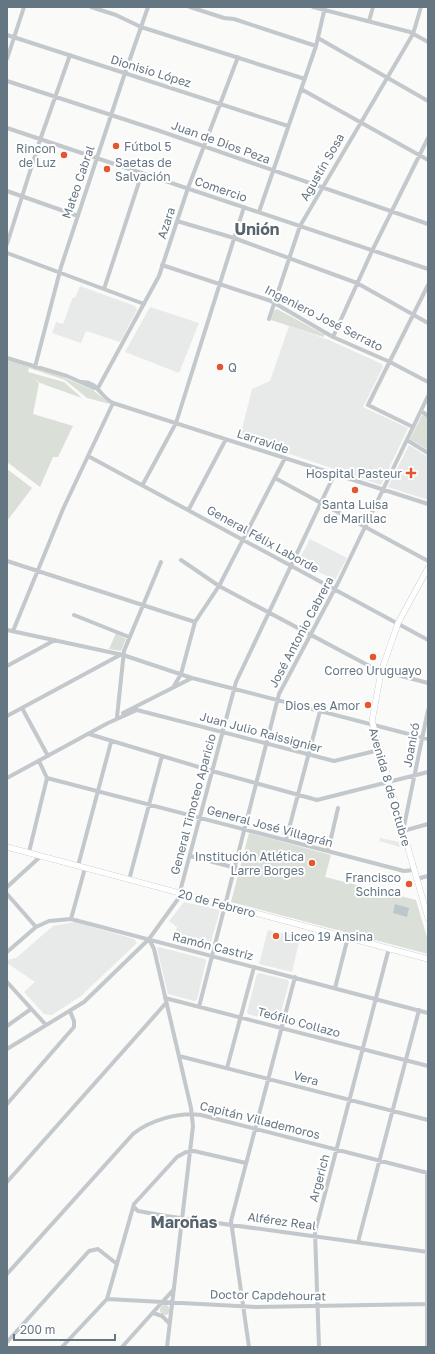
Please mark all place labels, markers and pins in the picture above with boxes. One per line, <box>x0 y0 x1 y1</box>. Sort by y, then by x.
place label: Fútbol 5 <box>124 139 172 154</box>
place label: Rincon de Luz <box>16 141 56 170</box>
marker: Fútbol 5 <box>111 141 121 151</box>
marker: Rincon de Luz <box>59 150 69 160</box>
place label: Saetas de Salvación <box>115 155 172 184</box>
marker: Saetas de Salvación <box>102 164 112 174</box>
place label: Q <box>228 360 237 375</box>
marker: Q <box>215 362 225 372</box>
place label: Hospital Pasteur <box>306 466 402 481</box>
marker: Hospital Pasteur <box>405 467 417 479</box>
marker: Santa Luisa de Marillac <box>350 485 360 495</box>
place label: Santa Luisa de Marillac <box>322 497 388 526</box>
marker: Correo Uruguayo <box>368 652 378 662</box>
place label: Correo Uruguayo <box>324 663 422 678</box>
place label: Dios es Amor <box>285 698 360 713</box>
marker: Dios es Amor <box>363 700 373 710</box>
place label: Institución Atlética Larre Borges <box>195 849 304 878</box>
marker: Institución Atlética Larre Borges <box>307 858 317 868</box>
place label: Francisco Schinca <box>345 870 401 899</box>
marker: Francisco Schinca <box>404 879 414 889</box>
place label: Liceo 19 Ansina <box>284 929 373 944</box>
marker: Liceo 19 Ansina <box>271 931 281 941</box>

